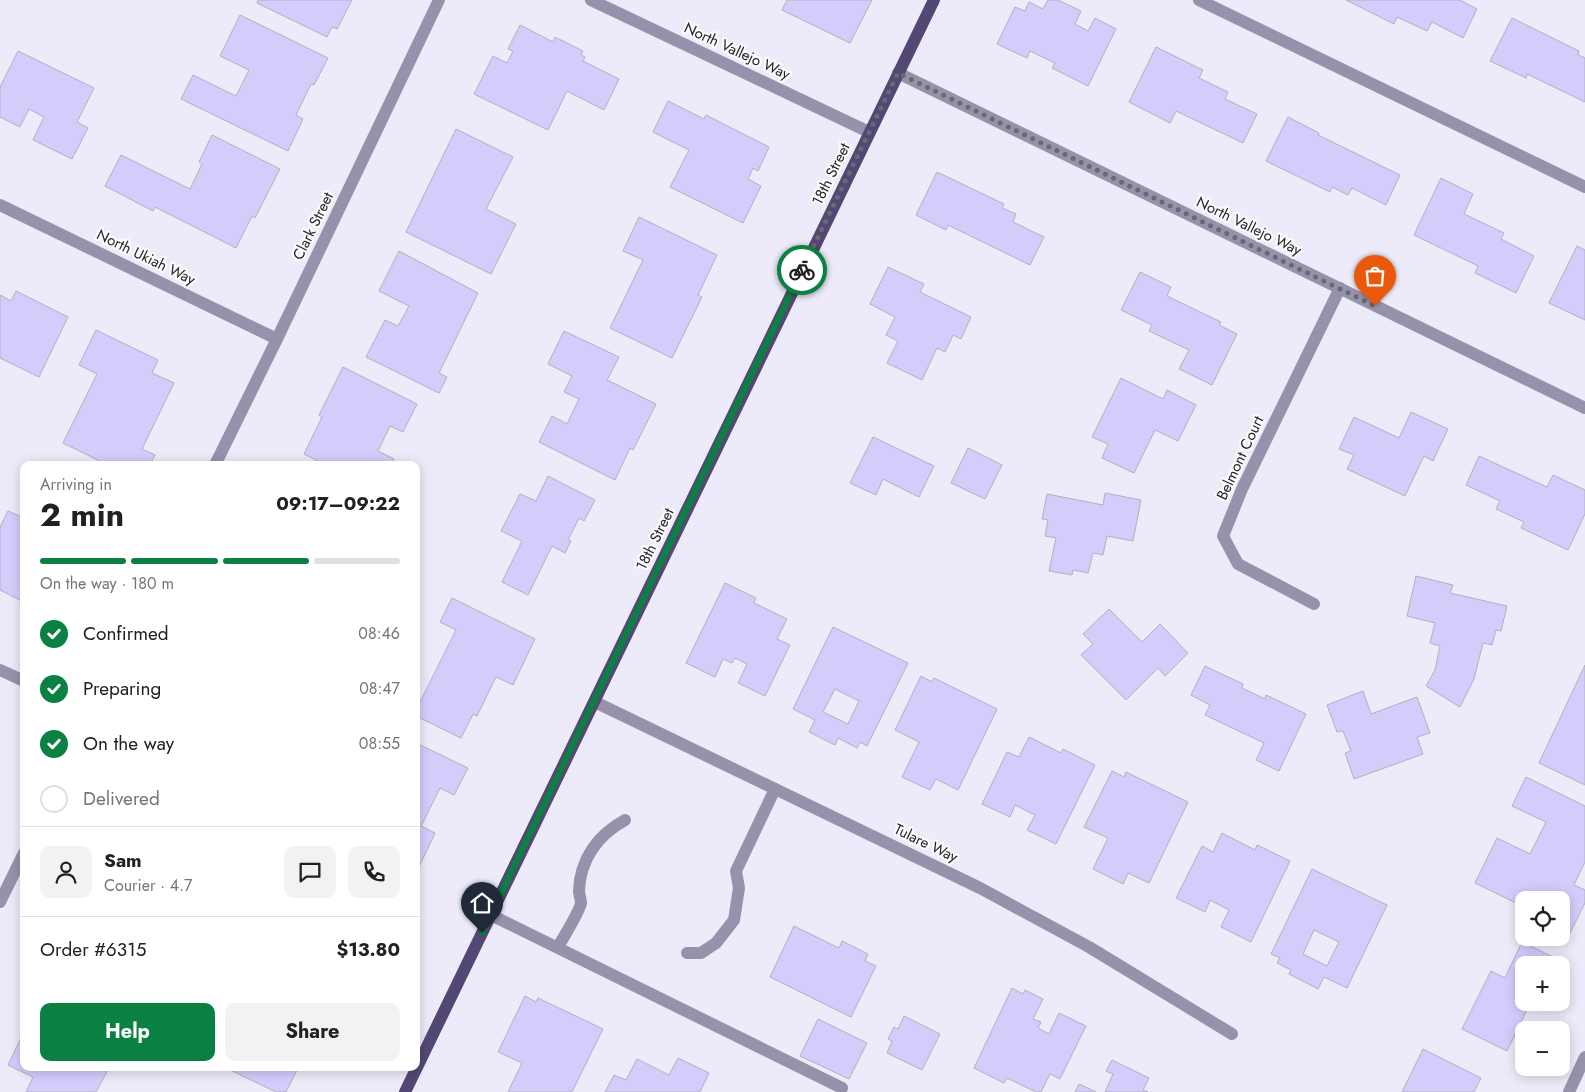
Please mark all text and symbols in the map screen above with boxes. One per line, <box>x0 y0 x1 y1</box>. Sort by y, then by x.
street label: North Vallejo Way <box>680 17 794 85</box>
street label: 18th Street <box>806 139 856 209</box>
street label: Clark Street <box>287 188 339 264</box>
street label: North Vallejo Way <box>1193 191 1306 261</box>
street label: North Ukiah Way <box>93 224 199 291</box>
courier <box>777 245 827 295</box>
pin <box>1354 255 1396 306</box>
icon: bike <box>788 256 816 284</box>
icon: bag <box>1361 262 1389 290</box>
street label: Belmont Court <box>1211 412 1269 504</box>
text: Arriving in <box>40 473 112 496</box>
text: 09:17–09:22 <box>276 490 400 517</box>
text: 2 min <box>40 492 124 538</box>
street label: 18th Street <box>630 504 680 574</box>
text: On the way · 180 m <box>40 572 174 595</box>
icon: check <box>40 620 68 648</box>
text: Confirmed <box>83 620 169 647</box>
text: 08:46 <box>358 622 400 645</box>
icon: check <box>40 675 68 703</box>
text: Preparing <box>83 675 161 702</box>
text: 08:47 <box>359 677 400 700</box>
icon: check <box>40 730 68 758</box>
text: On the way <box>83 730 174 757</box>
text: 08:55 <box>359 732 400 755</box>
text: Delivered <box>83 785 160 812</box>
street label: Tulare Way <box>890 818 962 868</box>
button: person <box>40 846 92 898</box>
button: chat <box>284 846 336 898</box>
button: phone <box>348 846 400 898</box>
text: Sam <box>104 847 142 874</box>
text: Courier · 4.7 <box>104 874 192 897</box>
pin <box>461 882 503 933</box>
icon: home <box>468 889 496 917</box>
map controls <box>1515 891 1570 1076</box>
button: locate <box>1515 891 1570 946</box>
text: Order #6315 <box>40 936 146 963</box>
text: $13.80 <box>336 936 400 963</box>
button: + <box>1515 956 1570 1011</box>
button: Help <box>40 1003 215 1061</box>
button: Share <box>225 1003 400 1061</box>
button: − <box>1515 1021 1570 1076</box>

